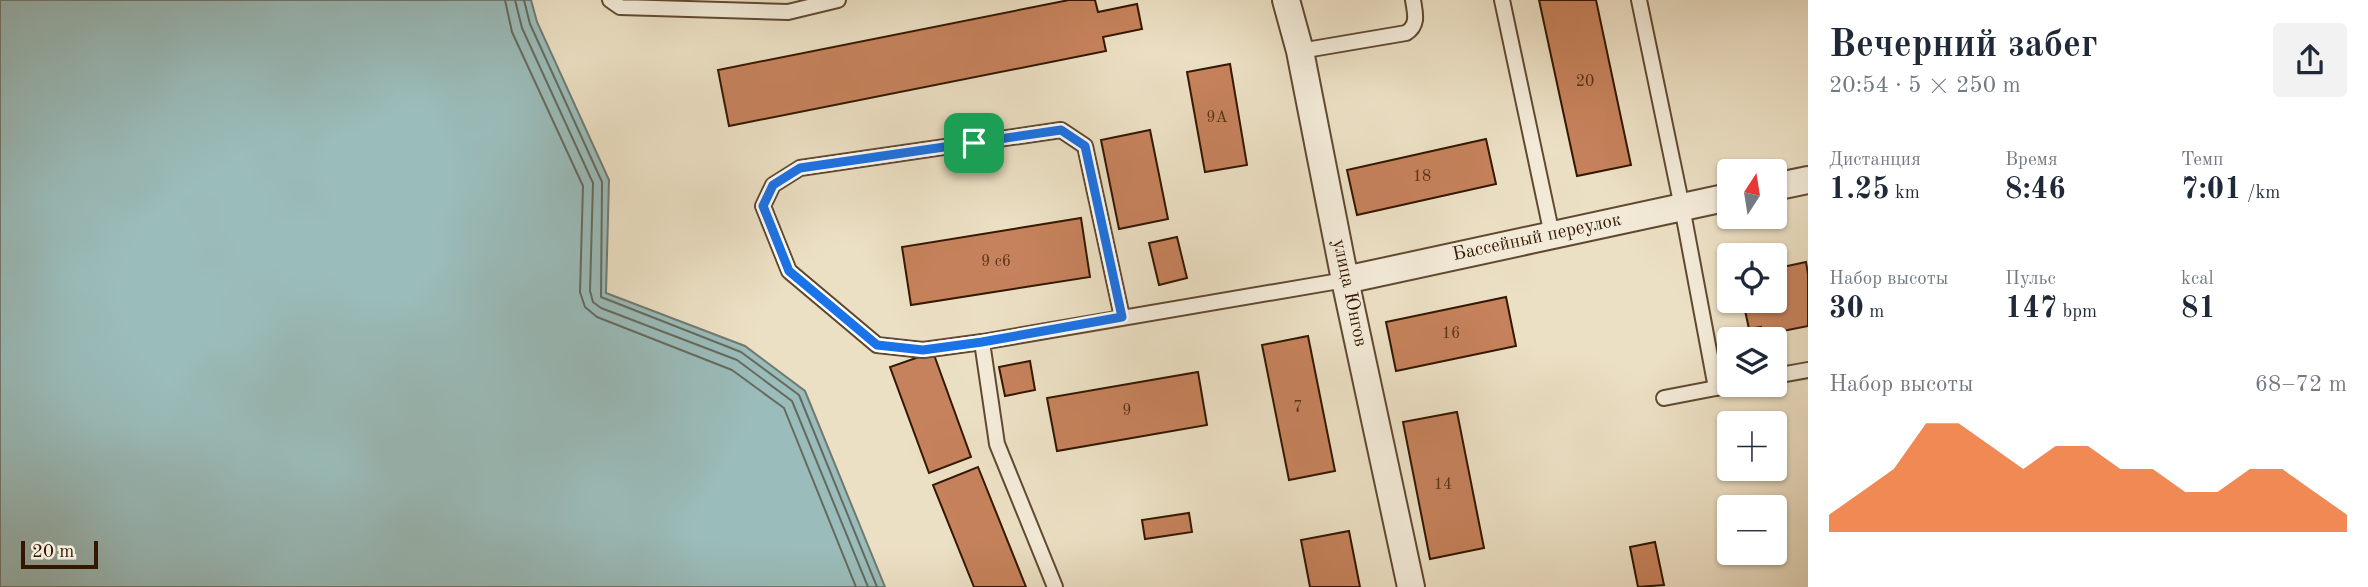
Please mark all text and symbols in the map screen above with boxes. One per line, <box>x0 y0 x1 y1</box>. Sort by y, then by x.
button: share <box>2273 23 2347 97</box>
text: Вечерний забег <box>1829 27 2098 65</box>
house number: 20 <box>1576 74 1594 90</box>
text: 20:54 · 5 × 250 m <box>1829 74 2021 97</box>
house number: 9А <box>1206 110 1228 126</box>
pin <box>944 113 1004 173</box>
icon: arrive <box>955 124 993 162</box>
text: Дистанция <box>1829 151 1921 170</box>
text: Время <box>2005 151 2058 170</box>
text: Темп <box>2181 151 2223 170</box>
north arrow <box>1717 159 1787 229</box>
map controls <box>1717 159 1787 565</box>
house number: 18 <box>1413 169 1431 185</box>
text: 1.25 <box>1829 175 1890 205</box>
text: 8:46 <box>2005 175 2066 205</box>
text: 7:01 <box>2181 175 2242 205</box>
text: km <box>1890 184 1920 203</box>
text: /km <box>2242 184 2280 203</box>
street label: Бассейный переулок <box>1451 211 1624 265</box>
street label: улица Юнгов <box>1328 238 1370 348</box>
button: locate <box>1717 243 1787 313</box>
house number: 9 с6 <box>981 254 1011 270</box>
text: Набор высоты <box>1829 270 1948 289</box>
text: Пульс <box>2005 270 2056 289</box>
text: kcal <box>2181 270 2214 289</box>
text: 30 <box>1829 294 1864 324</box>
text: 147 <box>2005 294 2057 324</box>
text: 81 <box>2181 294 2216 324</box>
text: m <box>1864 303 1884 322</box>
text: bpm <box>2057 303 2097 322</box>
house number: 16 <box>1442 326 1460 342</box>
button: layers <box>1717 327 1787 397</box>
text: Набор высоты <box>1829 373 1973 396</box>
text: 68–72 m <box>2255 373 2347 396</box>
house number: 7 <box>1293 400 1303 416</box>
house number: 9 <box>1122 403 1132 419</box>
button: + <box>1717 411 1787 481</box>
house number: 14 <box>1434 477 1452 493</box>
button: − <box>1717 495 1787 565</box>
scale bar <box>21 538 98 570</box>
text: 20 m <box>32 543 74 562</box>

